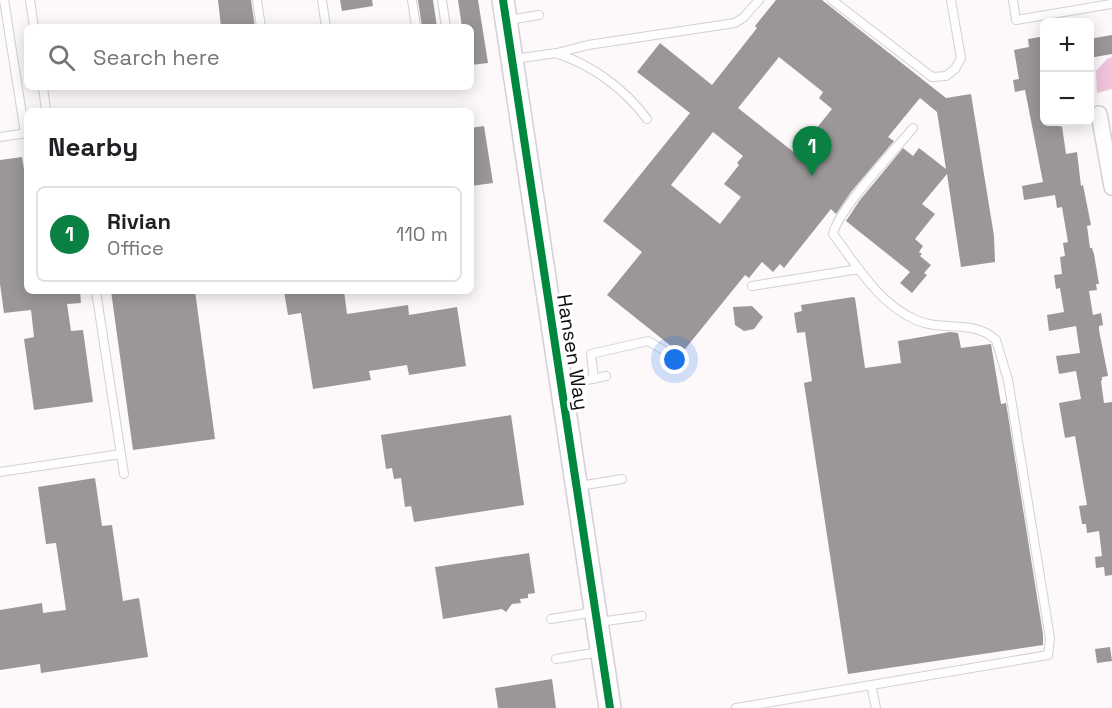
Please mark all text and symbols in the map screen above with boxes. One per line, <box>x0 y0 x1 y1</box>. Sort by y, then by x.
map controls <box>1040 18 1094 126</box>
button: + <box>1040 18 1094 72</box>
search box <box>24 24 474 90</box>
icon: search <box>45 41 78 74</box>
text: Search here <box>93 43 220 71</box>
button: − <box>1040 72 1094 126</box>
pin: 1 <box>792 126 832 176</box>
text: Nearby <box>48 130 138 164</box>
text: Rivian <box>107 207 171 235</box>
text: 1 <box>65 221 74 247</box>
text: 110 m <box>396 221 448 247</box>
text: Office <box>107 235 164 261</box>
street label: Hansen Way <box>551 292 595 412</box>
your location <box>660 345 689 374</box>

